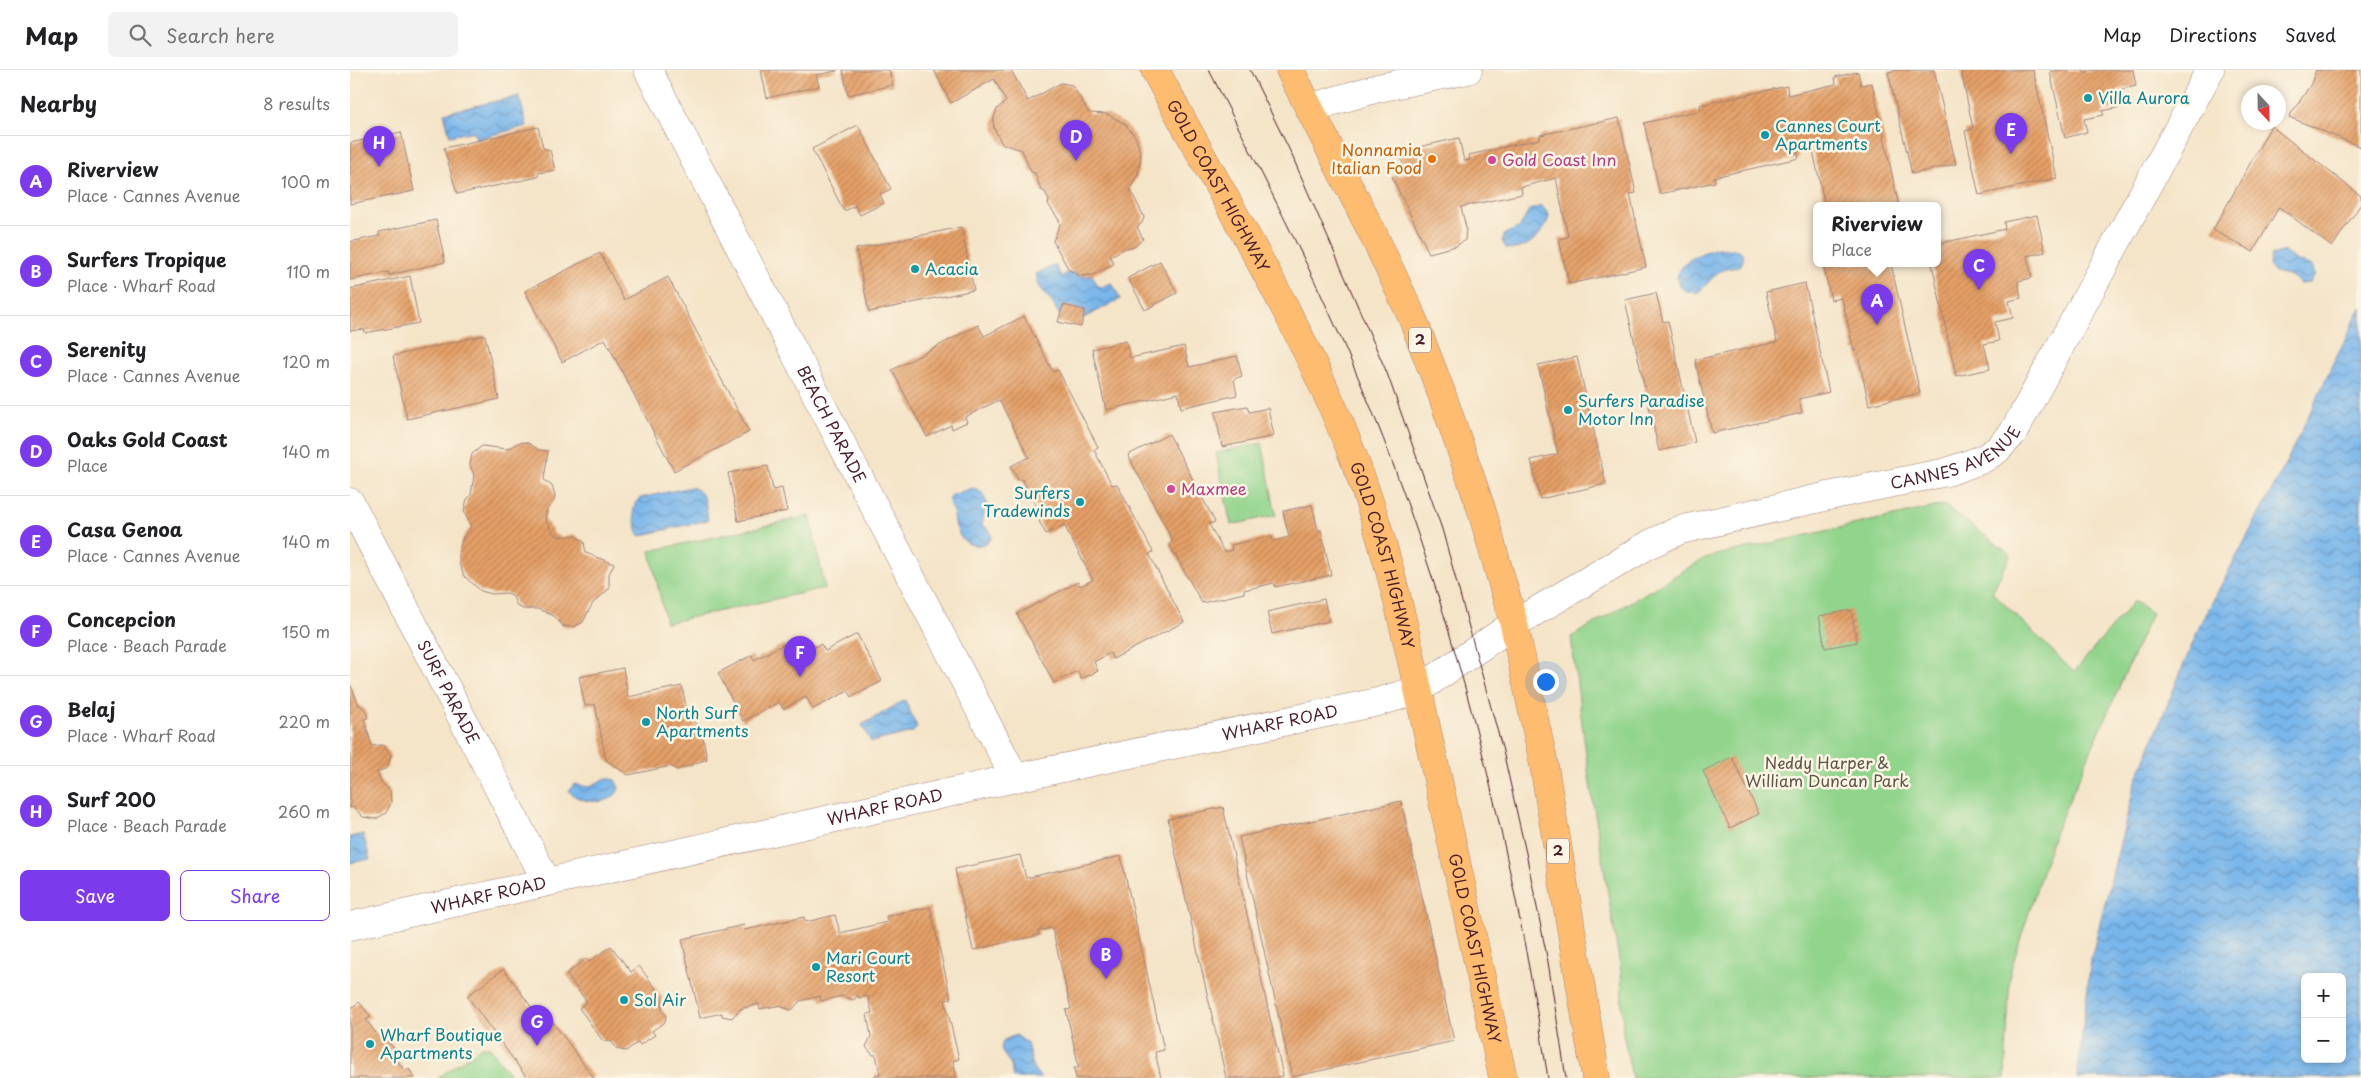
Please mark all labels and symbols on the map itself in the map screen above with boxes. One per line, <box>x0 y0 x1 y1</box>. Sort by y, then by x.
place label: Villa Aurora <box>2098 85 2190 109</box>
north arrow <box>2241 85 2286 130</box>
marker: Villa Aurora <box>2082 92 2094 104</box>
street label: GOLD COAST HIGHWAY <box>1162 95 1277 276</box>
place label: Cannes Court Apartments <box>1775 113 1881 155</box>
pin: E <box>1995 113 2027 154</box>
pin: D <box>1060 120 1092 161</box>
pin: H <box>363 126 395 167</box>
marker: Cannes Court Apartments <box>1759 129 1771 141</box>
place label: Nonnamia Italian Food <box>1331 137 1422 179</box>
place label: Gold Coast Inn <box>1502 147 1616 171</box>
marker: Nonnamia Italian Food <box>1426 153 1438 165</box>
marker: Gold Coast Inn <box>1486 154 1498 166</box>
pin: C <box>1963 249 1995 290</box>
place label: Acacia <box>925 256 979 280</box>
marker: Acacia <box>909 263 921 275</box>
pin: A <box>1861 284 1893 325</box>
road number: 2 <box>1409 328 1431 352</box>
street label: BEACH PARADE <box>792 361 873 487</box>
place label: Surfers Paradise Motor Inn <box>1578 388 1705 430</box>
marker: Surfers Paradise Motor Inn <box>1562 404 1574 416</box>
street label: CANNES AVENUE <box>1888 421 2026 494</box>
street label: GOLD COAST HIGHWAY <box>1345 458 1422 651</box>
place label: Maxmee <box>1181 476 1247 500</box>
place label: Surfers Tradewinds <box>983 480 1070 522</box>
marker: Maxmee <box>1165 483 1177 495</box>
marker: Surfers Tradewinds <box>1074 496 1086 508</box>
street label: SURF PARADE <box>412 635 486 748</box>
pin: F <box>784 636 816 677</box>
your location <box>1533 669 1559 695</box>
street label: WHARF ROAD <box>1220 698 1340 745</box>
place label: North Surf Apartments <box>656 700 748 742</box>
marker: North Surf Apartments <box>640 716 652 728</box>
park label: Neddy Harper & William Duncan Park <box>1745 750 1909 792</box>
street label: WHARF ROAD <box>825 781 945 830</box>
road number: 2 <box>1547 838 1569 864</box>
street label: GOLD COAST HIGHWAY <box>1444 851 1508 1046</box>
street label: WHARF ROAD <box>428 870 549 919</box>
pin: B <box>1090 938 1122 979</box>
place label: Mari Court Resort <box>826 945 911 987</box>
marker: Mari Court Resort <box>810 961 822 973</box>
place label: Sol Air <box>634 987 687 1011</box>
marker: Sol Air <box>618 994 630 1006</box>
pin: G <box>521 1005 553 1046</box>
place label: Wharf Boutique Apartments <box>380 1022 502 1064</box>
marker: Wharf Boutique Apartments <box>364 1038 376 1050</box>

